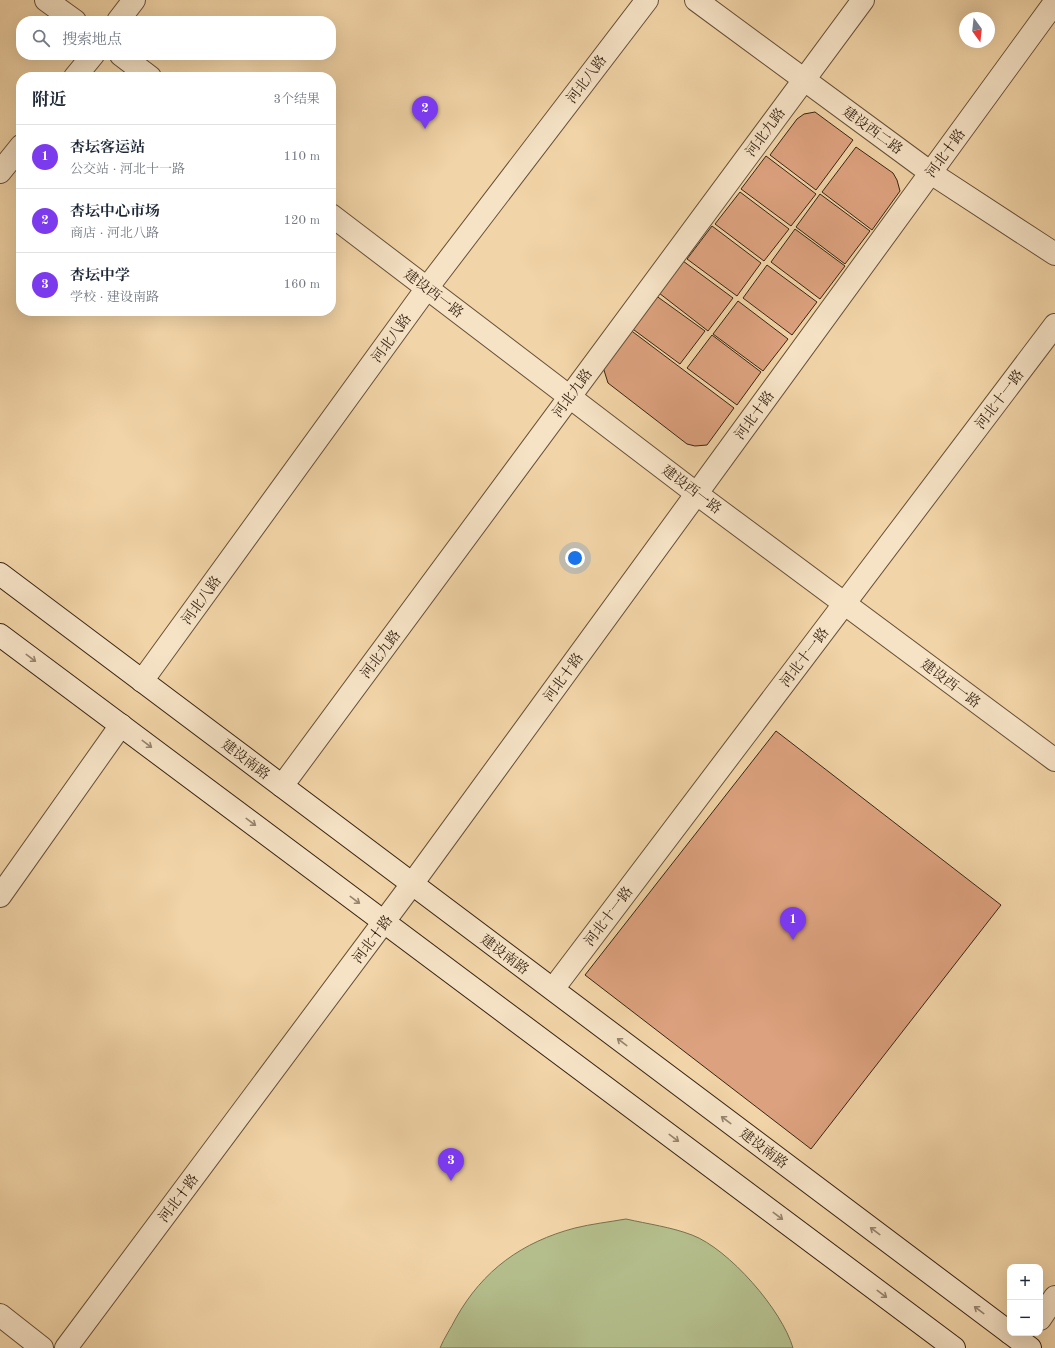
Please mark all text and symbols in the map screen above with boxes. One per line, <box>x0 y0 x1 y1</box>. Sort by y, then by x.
north arrow <box>959 12 995 48</box>
search box <box>16 16 336 60</box>
icon: search <box>30 27 52 49</box>
text: 搜索地点 <box>62 33 122 48</box>
street label: 河北八路 <box>564 52 609 106</box>
text: 附近 <box>32 92 66 109</box>
text: 3个结果 <box>273 93 320 106</box>
pin: 2 <box>412 96 438 129</box>
street label: 建设西二路 <box>840 104 905 157</box>
street label: 河北九路 <box>743 105 788 159</box>
street label: 河北十路 <box>923 126 968 180</box>
text: 杏坛客运站 <box>70 141 145 156</box>
text: 1 <box>41 150 49 163</box>
text: 110 m <box>283 150 320 163</box>
text: 公交站 · 河北十一路 <box>70 163 185 176</box>
text: 杏坛中心市场 <box>70 205 160 220</box>
text: 2 <box>41 214 49 227</box>
text: 120 m <box>283 214 320 227</box>
text: 商店 · 河北八路 <box>70 227 159 240</box>
street label: 建设西一路 <box>401 266 466 320</box>
text: 杏坛中学 <box>70 269 130 284</box>
text: 3 <box>41 278 49 291</box>
text: 160 m <box>283 278 320 291</box>
text: 学校 · 建设南路 <box>70 291 159 304</box>
street label: 河北八路 <box>369 311 414 365</box>
street label: 河北九路 <box>550 366 595 420</box>
street label: 河北十一路 <box>972 367 1026 432</box>
street label: 河北十路 <box>732 388 777 442</box>
street label: 建设西一路 <box>659 462 724 516</box>
your location <box>565 548 585 568</box>
street label: 河北八路 <box>179 573 224 627</box>
street label: 河北十一路 <box>777 625 831 690</box>
street label: 河北九路 <box>358 627 403 681</box>
street label: 河北十路 <box>541 650 586 704</box>
one-way arrow <box>26 654 37 662</box>
street label: 建设西一路 <box>918 656 983 710</box>
street label: 建设南路 <box>219 737 273 782</box>
one-way arrow <box>141 740 152 748</box>
one-way arrow <box>245 818 256 826</box>
street label: 河北十一路 <box>581 884 635 949</box>
one-way arrow <box>350 896 361 904</box>
pin: 1 <box>780 907 806 940</box>
street label: 河北十路 <box>350 912 395 966</box>
street label: 建设南路 <box>478 932 532 977</box>
one-way arrow <box>617 1037 628 1046</box>
one-way arrow <box>721 1116 732 1124</box>
street label: 建设南路 <box>737 1126 791 1171</box>
one-way arrow <box>669 1134 680 1143</box>
pin: 3 <box>438 1148 464 1181</box>
street label: 河北十路 <box>156 1171 201 1225</box>
one-way arrow <box>773 1212 784 1221</box>
one-way arrow <box>869 1227 880 1236</box>
map controls <box>1007 1264 1043 1336</box>
button: + <box>1007 1264 1043 1300</box>
one-way arrow <box>877 1290 888 1298</box>
button: − <box>1007 1300 1043 1336</box>
one-way arrow <box>973 1305 984 1314</box>

